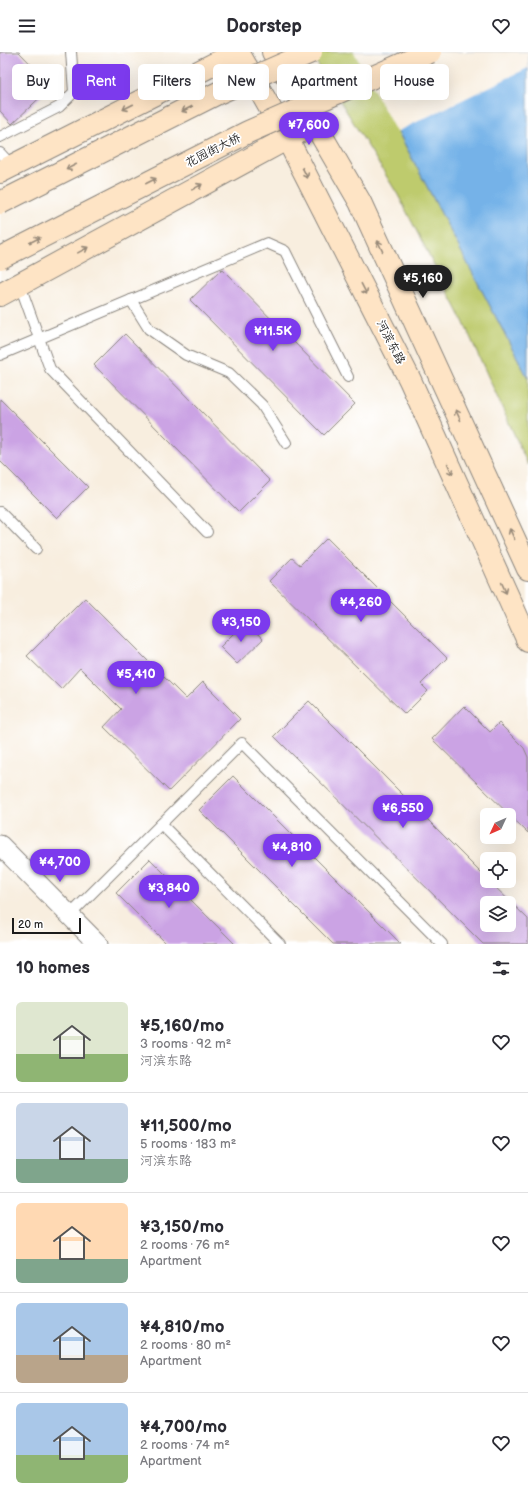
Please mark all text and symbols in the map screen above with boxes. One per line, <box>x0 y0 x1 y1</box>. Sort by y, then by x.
icon: menu <box>16 15 38 37</box>
icon: heart <box>490 15 512 37</box>
text: Doorstep <box>226 16 302 37</box>
chip: Buy <box>12 64 64 100</box>
chip: Rent <box>72 64 130 100</box>
chip: Filters <box>138 64 205 100</box>
chip: New <box>213 64 269 100</box>
chip: Apartment <box>277 64 372 100</box>
chip: House <box>380 64 449 100</box>
one-way arrow <box>122 104 134 112</box>
one-way arrow <box>181 106 193 113</box>
pin: ¥7,600 <box>276 112 342 146</box>
text: ¥7,600 <box>288 117 330 133</box>
street label: 花园街大桥 <box>183 130 244 171</box>
one-way arrow <box>65 164 77 171</box>
one-way arrow <box>302 167 309 179</box>
one-way arrow <box>144 177 156 185</box>
one-way arrow <box>191 183 203 191</box>
one-way arrow <box>29 236 41 243</box>
one-way arrow <box>376 241 383 253</box>
one-way arrow <box>77 245 89 253</box>
pin: ¥5,160 <box>390 265 456 299</box>
text: ¥5,160 <box>403 270 443 286</box>
one-way arrow <box>361 283 368 295</box>
street label: 河滨东路 <box>373 317 408 367</box>
pin: ¥11.5K <box>240 318 306 352</box>
text: ¥11.5K <box>254 323 292 339</box>
one-way arrow <box>453 410 461 422</box>
one-way arrow <box>447 463 455 475</box>
one-way arrow <box>508 528 515 540</box>
one-way arrow <box>501 581 508 593</box>
pin: ¥4,260 <box>328 589 394 623</box>
text: ¥4,260 <box>340 594 382 610</box>
pin: ¥3,150 <box>208 609 274 643</box>
text: ¥3,150 <box>221 614 261 630</box>
pin: ¥5,410 <box>103 661 169 695</box>
text: ¥5,410 <box>116 666 156 682</box>
pin: ¥6,550 <box>370 795 436 829</box>
text: ¥6,550 <box>382 800 424 816</box>
north arrow <box>480 808 516 844</box>
map controls <box>480 808 516 932</box>
pin: ¥4,810 <box>259 834 325 868</box>
text: ¥4,810 <box>272 839 312 855</box>
pin: ¥4,700 <box>27 849 93 883</box>
button: locate <box>480 852 516 888</box>
text: ¥4,700 <box>39 854 81 870</box>
pin: ¥3,840 <box>136 875 202 909</box>
text: ¥3,840 <box>148 880 190 896</box>
button: layers <box>480 896 516 932</box>
scale bar <box>12 916 81 935</box>
text: 20 m <box>18 918 43 931</box>
icon: filters <box>490 957 512 979</box>
text: 10 homes <box>16 958 90 978</box>
text: ¥5,160/mo <box>140 1016 224 1036</box>
icon: home <box>48 1018 96 1066</box>
icon: heart <box>490 1031 512 1053</box>
text: 3 rooms · 92 m² <box>140 1036 231 1052</box>
text: 河滨东路 <box>140 1053 192 1069</box>
text: ¥11,500/mo <box>140 1116 232 1136</box>
icon: home <box>48 1119 96 1167</box>
icon: heart <box>490 1132 512 1154</box>
text: 5 rooms · 183 m² <box>140 1136 236 1152</box>
text: 河滨东路 <box>140 1153 192 1169</box>
text: ¥3,150/mo <box>140 1217 224 1237</box>
icon: home <box>48 1219 96 1267</box>
icon: heart <box>490 1232 512 1254</box>
text: 2 rooms · 76 m² <box>140 1237 230 1253</box>
text: Apartment <box>140 1253 201 1269</box>
text: ¥4,810/mo <box>140 1317 224 1337</box>
icon: home <box>48 1319 96 1367</box>
icon: heart <box>490 1332 512 1354</box>
text: 2 rooms · 80 m² <box>140 1337 231 1353</box>
text: Apartment <box>140 1353 201 1369</box>
text: ¥4,700/mo <box>140 1417 227 1437</box>
icon: home <box>48 1419 96 1467</box>
icon: heart <box>490 1432 512 1454</box>
text: 2 rooms · 74 m² <box>140 1437 230 1453</box>
text: Apartment <box>140 1453 201 1469</box>

